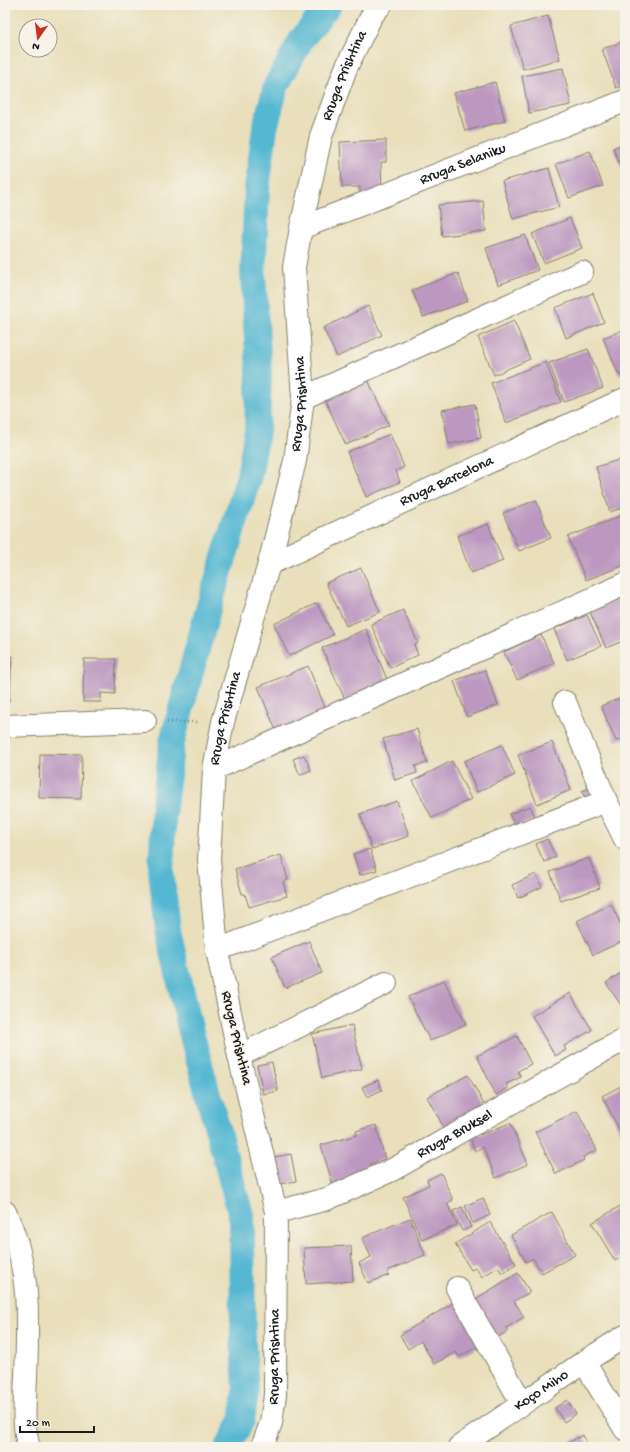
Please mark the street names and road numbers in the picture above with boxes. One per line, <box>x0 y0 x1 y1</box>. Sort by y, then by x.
street label: Rruga Prishtina <box>318 27 372 123</box>
street label: Rruga Selaniku <box>417 139 509 190</box>
street label: Rruga Prishtina <box>287 355 312 453</box>
street label: Rruga Barcelona <box>397 452 497 511</box>
street label: Rruga Prishtina <box>206 669 246 767</box>
street label: Rruga Prishtina <box>216 989 256 1087</box>
street label: Rruga Bruksel <box>414 1106 496 1163</box>
street label: Rruga Prishtina <box>265 1308 284 1406</box>
street label: Koço Miho <box>511 1366 573 1416</box>

